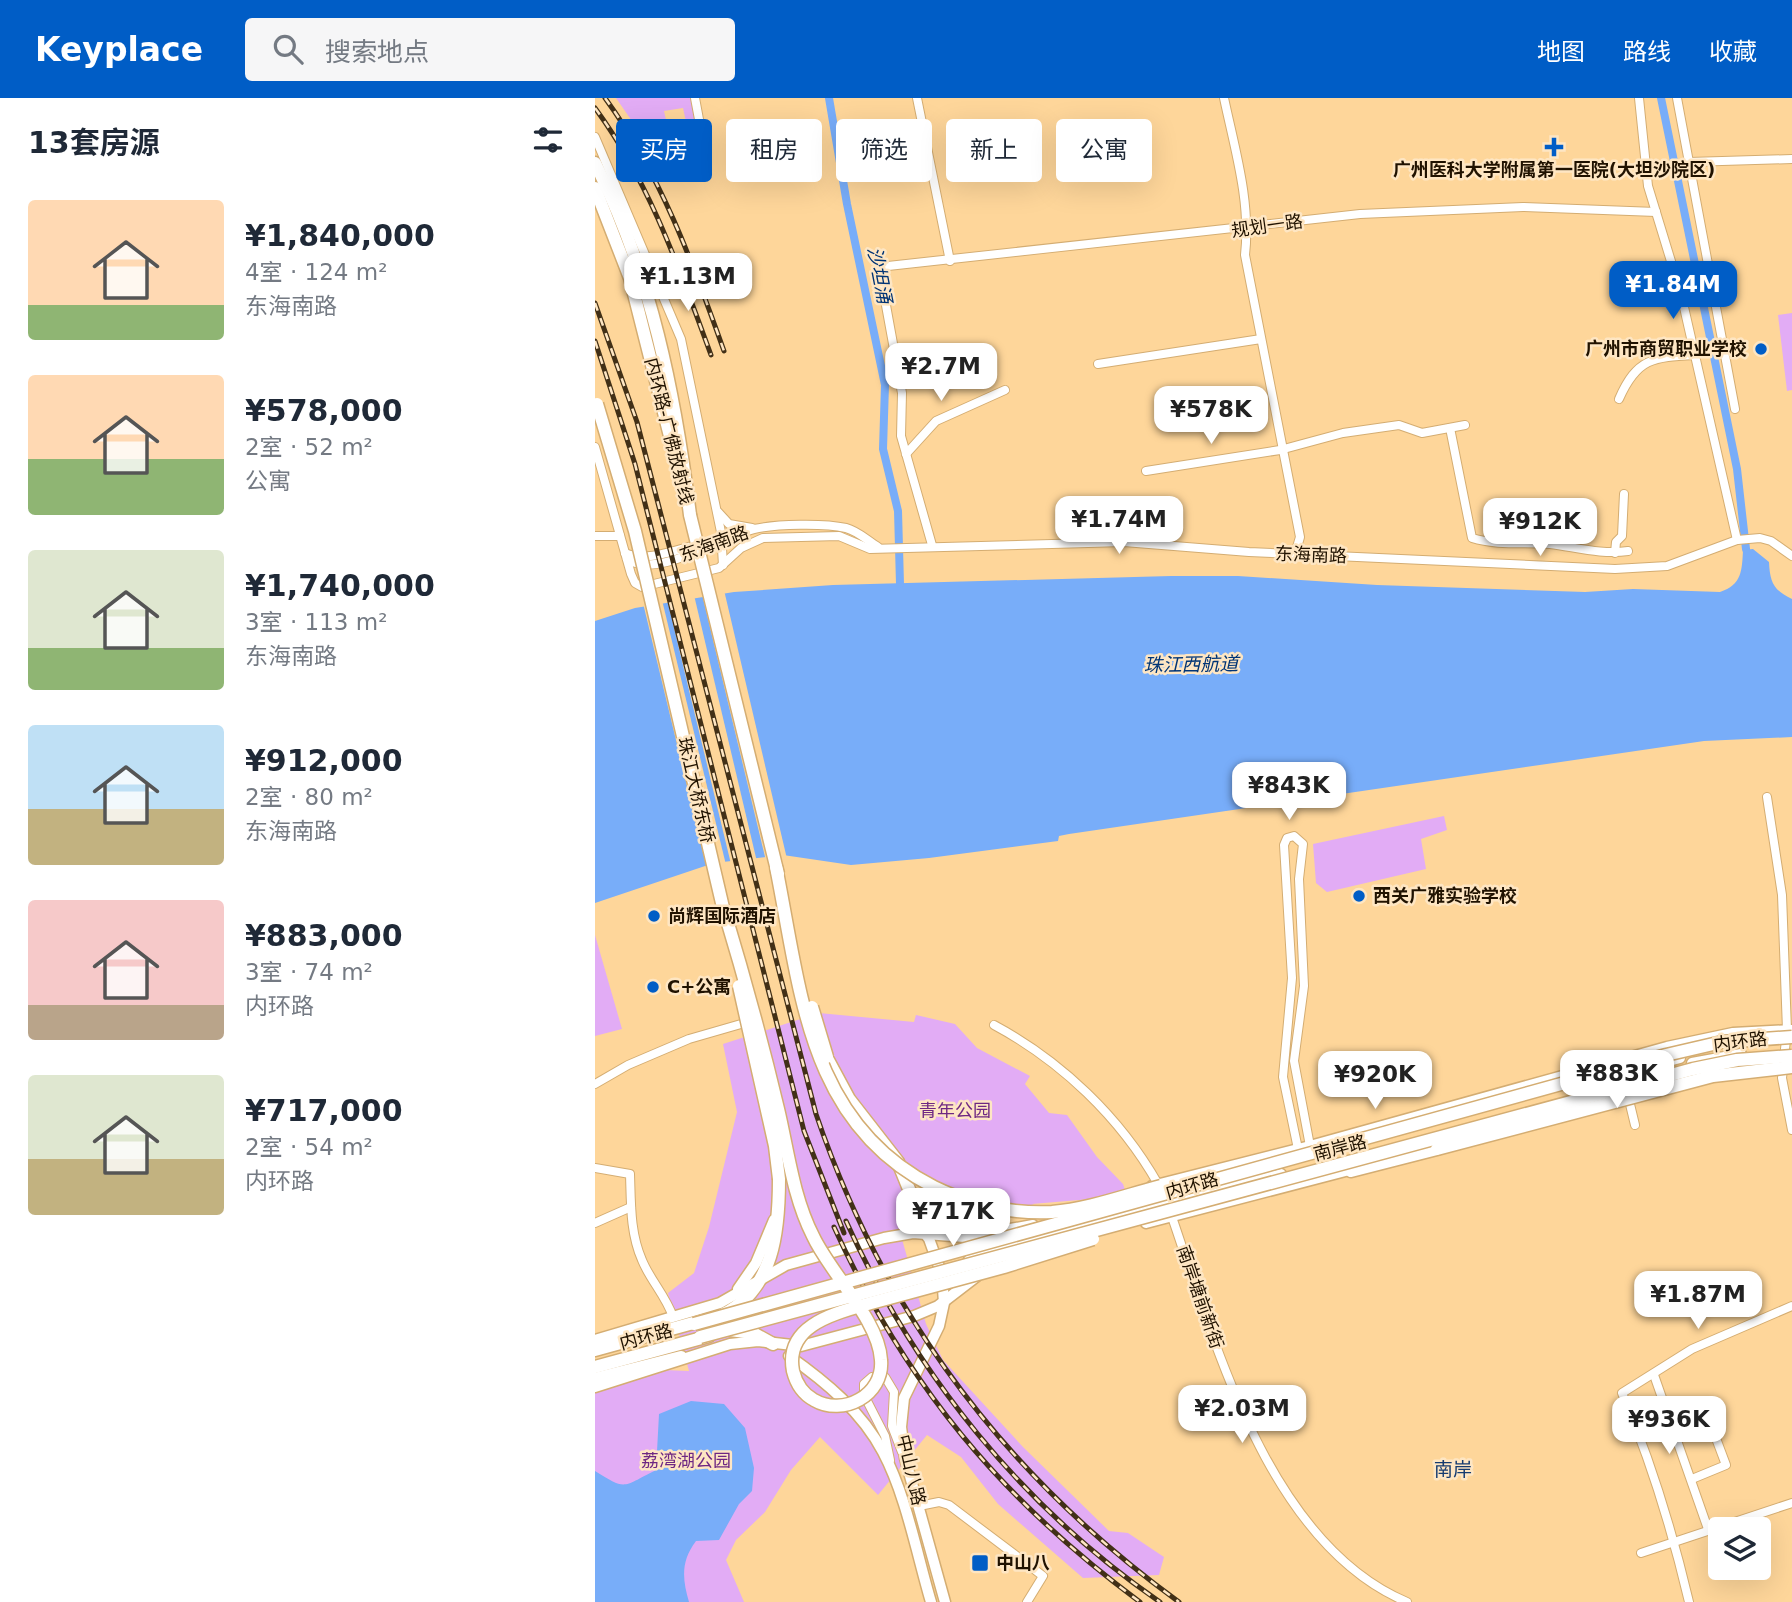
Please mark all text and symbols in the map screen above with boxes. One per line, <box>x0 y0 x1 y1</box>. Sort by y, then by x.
search box <box>245 18 735 81</box>
text: Keyplace <box>35 30 203 69</box>
icon: search <box>269 30 307 68</box>
text: 搜索地点 <box>325 37 429 67</box>
text: 地图 <box>1537 38 1585 66</box>
text: 路线 <box>1623 38 1671 66</box>
text: 收藏 <box>1709 38 1757 66</box>
chip: 买房 <box>616 119 712 182</box>
chip: 租房 <box>726 119 822 182</box>
chip: 筛选 <box>836 119 932 182</box>
chip: 新上 <box>946 119 1042 182</box>
chip: 公寓 <box>1056 119 1152 182</box>
icon: filters <box>529 121 567 159</box>
text: 13套房源 <box>28 125 160 160</box>
marker: 广州医科大学附属第一医院(大坦沙院区) <box>1544 137 1564 157</box>
place label: 广州医科大学附属第一医院(大坦沙院区) <box>1393 159 1715 180</box>
street label: 规划一路 <box>1230 210 1304 241</box>
text: ¥1,840,000 <box>245 218 435 253</box>
icon: home <box>84 228 168 312</box>
water label: 沙坦涌 <box>864 245 897 307</box>
pin: ¥1.13M <box>631 254 745 313</box>
text: 4室 · 124 m² <box>245 259 387 285</box>
pin: ¥1.84M <box>1616 262 1730 321</box>
text: ¥1.13M <box>640 263 736 289</box>
text: ¥1.84M <box>1625 271 1721 297</box>
text: 东海南路 <box>245 293 337 319</box>
place label: 广州市商贸职业学校 <box>1585 338 1747 359</box>
marker: 广州市商贸职业学校 <box>1753 341 1769 357</box>
pin: ¥2.7M <box>892 344 990 403</box>
text: ¥2.7M <box>901 353 981 379</box>
street label: 内环路-广佛放射线 <box>641 355 698 506</box>
pin: ¥578K <box>1162 386 1260 446</box>
text: ¥578,000 <box>245 393 403 428</box>
text: ¥578K <box>1170 396 1252 422</box>
icon: home <box>84 403 168 487</box>
text: 2室 · 52 m² <box>245 434 373 460</box>
text: 公寓 <box>245 468 291 494</box>
pin: ¥1.74M <box>1062 496 1176 556</box>
pin: ¥912K <box>1491 498 1589 558</box>
text: ¥1.74M <box>1071 506 1167 532</box>
text: ¥912K <box>1499 508 1581 534</box>
street label: 东海南路 <box>676 521 751 566</box>
street label: 东海南路 <box>1275 543 1347 566</box>
text: ¥1,740,000 <box>245 568 435 603</box>
icon: home <box>84 578 168 662</box>
text: 3室 · 113 m² <box>245 609 387 635</box>
text: 东海南路 <box>245 643 337 669</box>
water label: 珠江西航道 <box>1143 652 1242 676</box>
street label: 珠江大桥东桥 <box>674 735 719 845</box>
text: ¥912,000 <box>245 743 403 778</box>
icon: home <box>84 753 168 837</box>
pin: ¥843K <box>1240 762 1338 822</box>
text: ¥843K <box>1248 772 1330 798</box>
text: 2室 · 80 m² <box>245 784 373 810</box>
text: 东海南路 <box>245 818 337 844</box>
place label: 西关广雅实验学校 <box>1373 885 1517 906</box>
marker: 西关广雅实验学校 <box>1351 888 1367 904</box>
place label: 尚辉国际酒店 <box>668 905 776 926</box>
marker: 尚辉国际酒店 <box>646 908 662 924</box>
text: ¥883,000 <box>245 918 403 953</box>
icon: home <box>84 928 168 1012</box>
text: 3室 · 74 m² <box>245 959 373 985</box>
place label: C+公寓 <box>667 976 731 997</box>
marker: C+公寓 <box>645 979 661 995</box>
text: 内环路 <box>245 993 314 1019</box>
street label: 内环路 <box>1712 1028 1768 1055</box>
pin: ¥883K <box>1568 1051 1666 1110</box>
pin: ¥920K <box>1326 1052 1424 1111</box>
text: ¥883K <box>1576 1060 1658 1086</box>
text: ¥920K <box>1334 1061 1416 1087</box>
text: ¥717,000 <box>245 1093 403 1128</box>
park label: 青年公园 <box>919 1100 991 1121</box>
icon: home <box>84 1103 168 1187</box>
street label: 南岸路 <box>1311 1130 1369 1165</box>
text: 2室 · 54 m² <box>245 1134 373 1160</box>
text: 内环路 <box>245 1168 314 1194</box>
street label: 内环路 <box>1163 1168 1221 1203</box>
pin: ¥717K <box>904 1188 1002 1248</box>
text: ¥717K <box>912 1198 994 1224</box>
street label: 南岸塘前新街 <box>1173 1242 1228 1351</box>
pin: ¥1.87M <box>1641 1272 1755 1331</box>
text: ¥1.87M <box>1650 1281 1746 1307</box>
street label: 内环路 <box>617 1319 675 1354</box>
pin: ¥2.03M <box>1185 1386 1299 1445</box>
text: ¥2.03M <box>1194 1395 1290 1421</box>
pin: ¥936K <box>1620 1396 1718 1456</box>
text: ¥936K <box>1628 1406 1710 1432</box>
street label: 中山八路 <box>893 1432 930 1507</box>
park label: 荔湾湖公园 <box>641 1450 731 1471</box>
district label: 南岸 <box>1434 1458 1472 1480</box>
map controls <box>1708 1517 1771 1580</box>
button: layers <box>1708 1517 1771 1580</box>
place label: 中山八 <box>996 1552 1050 1573</box>
marker: 中山八 <box>970 1553 990 1573</box>

